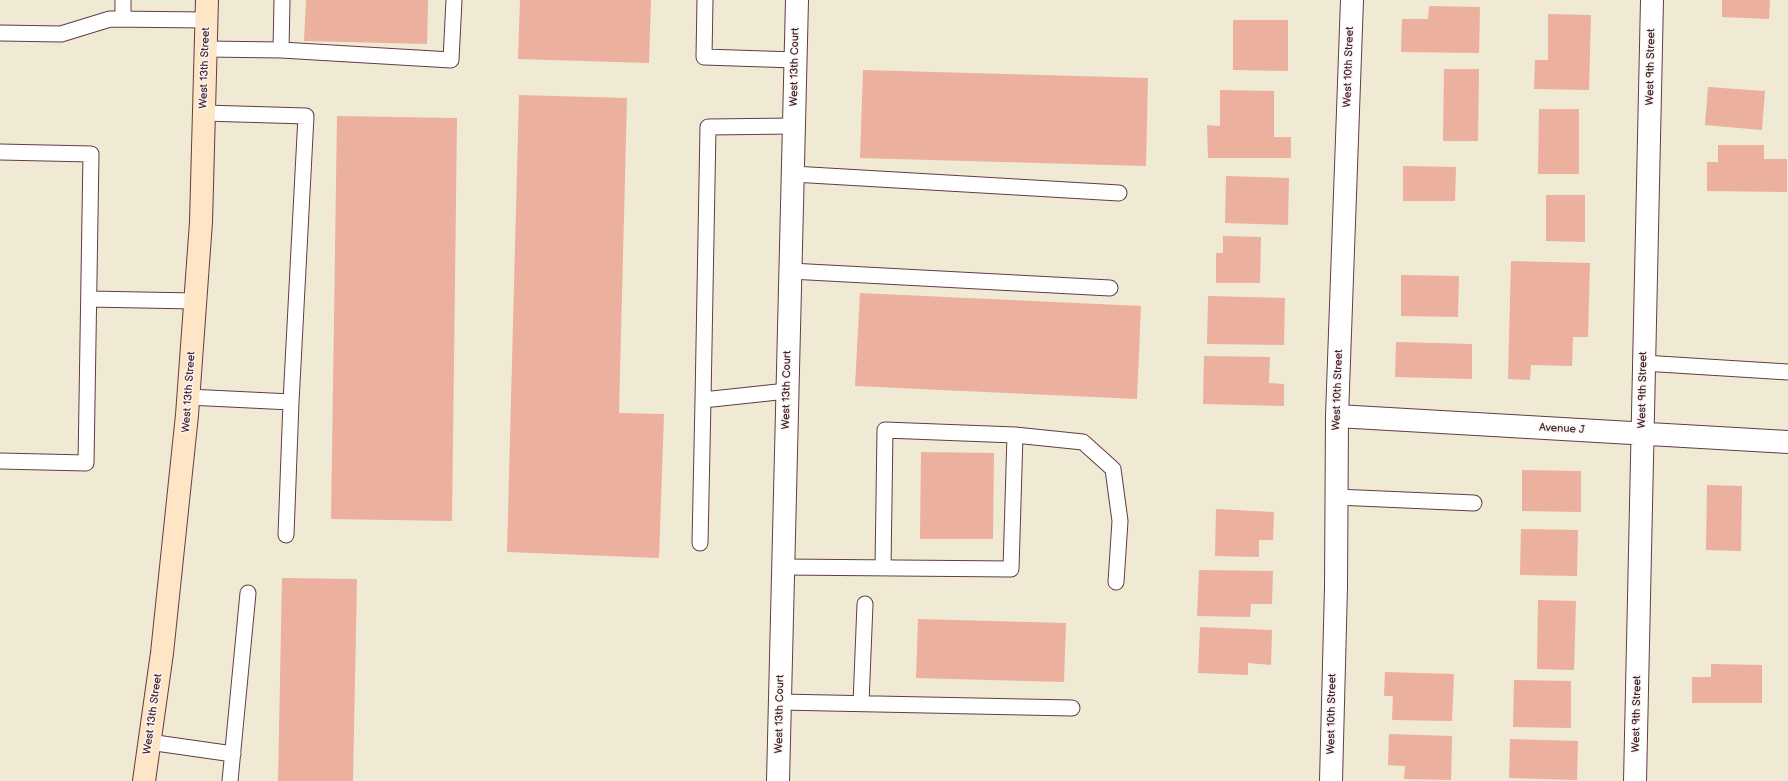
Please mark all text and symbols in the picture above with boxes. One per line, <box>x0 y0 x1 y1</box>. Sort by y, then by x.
street label: West 10th Street <box>1341 26 1357 108</box>
street label: West 13th Street <box>197 27 213 109</box>
street label: West 13th Court <box>788 28 802 106</box>
street label: West 9th Street <box>1644 29 1658 105</box>
street label: West 10th Street <box>1330 349 1346 431</box>
street label: West 13th Street <box>180 351 198 433</box>
street label: West 13th Court <box>780 351 794 429</box>
street label: West 9th Street <box>1636 352 1650 428</box>
street label: Avenue J <box>1539 421 1585 437</box>
street label: West 13th Street <box>141 673 165 755</box>
street label: West 10th Street <box>1325 673 1339 755</box>
street label: West 13th Court <box>773 675 787 753</box>
street label: West 9th Street <box>1630 676 1644 752</box>

